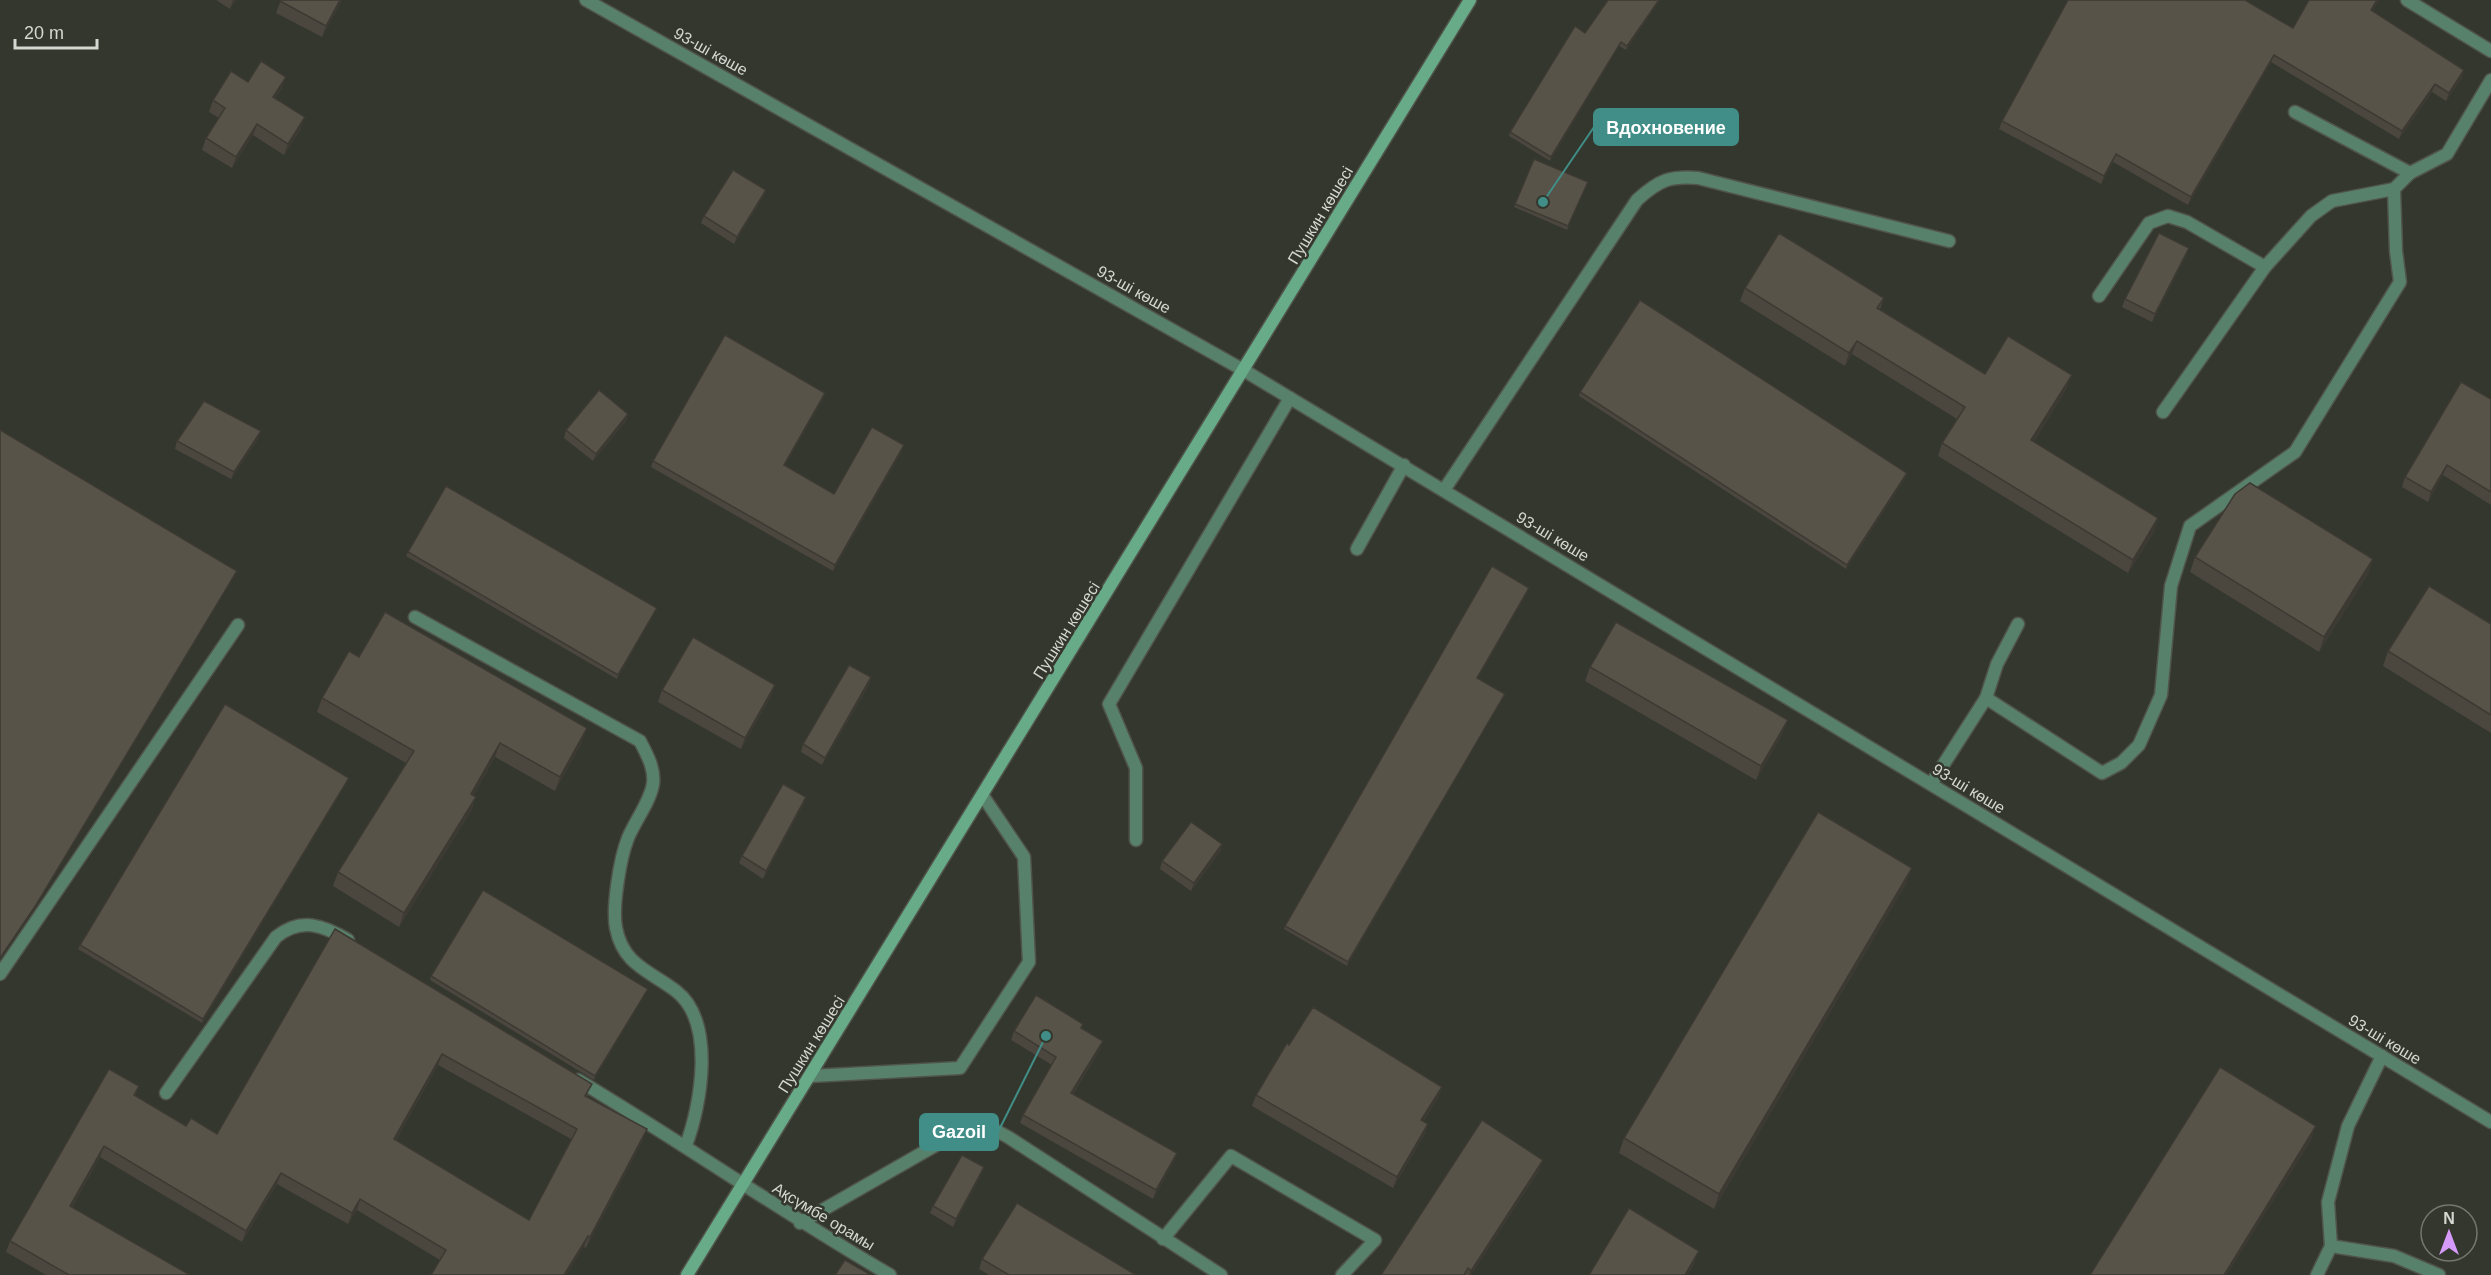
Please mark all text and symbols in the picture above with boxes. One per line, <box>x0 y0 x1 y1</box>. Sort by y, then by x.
scale bar <box>15 12 98 50</box>
text: 20 m <box>24 23 64 43</box>
street label: 93-ші көше <box>671 24 751 79</box>
callout: Вдохновение <box>1594 109 1738 145</box>
text: Вдохновение <box>1606 118 1726 138</box>
street label: Пушкин көшесі <box>1285 163 1356 267</box>
street label: 93-ші көше <box>1094 262 1174 317</box>
street label: 93-ші көше <box>1513 508 1592 565</box>
street label: Пушкин көшесі <box>1030 579 1103 682</box>
street label: 93-ші көше <box>1929 760 2008 817</box>
street label: Пушкин көшесі <box>775 993 848 1096</box>
street label: 93-ші көше <box>2345 1011 2424 1068</box>
callout: Gazoil <box>920 1114 998 1150</box>
text: Gazoil <box>932 1122 986 1142</box>
street label: Ақсүмбе орамы <box>770 1179 878 1254</box>
north arrow <box>2419 1203 2479 1263</box>
text: N <box>2443 1210 2455 1227</box>

